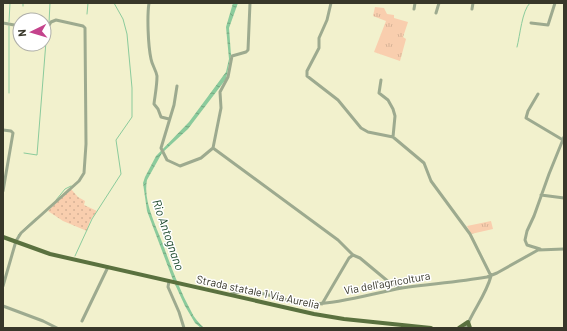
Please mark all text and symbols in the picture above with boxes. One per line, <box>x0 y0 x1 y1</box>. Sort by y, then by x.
north arrow <box>12 12 52 52</box>
text: N <box>15 29 28 37</box>
water label: Rio Antognano <box>150 197 188 272</box>
street label: Via dell'agricoltura <box>343 269 431 297</box>
street label: Strada statale 1 Via Aurelia <box>195 272 321 311</box>

